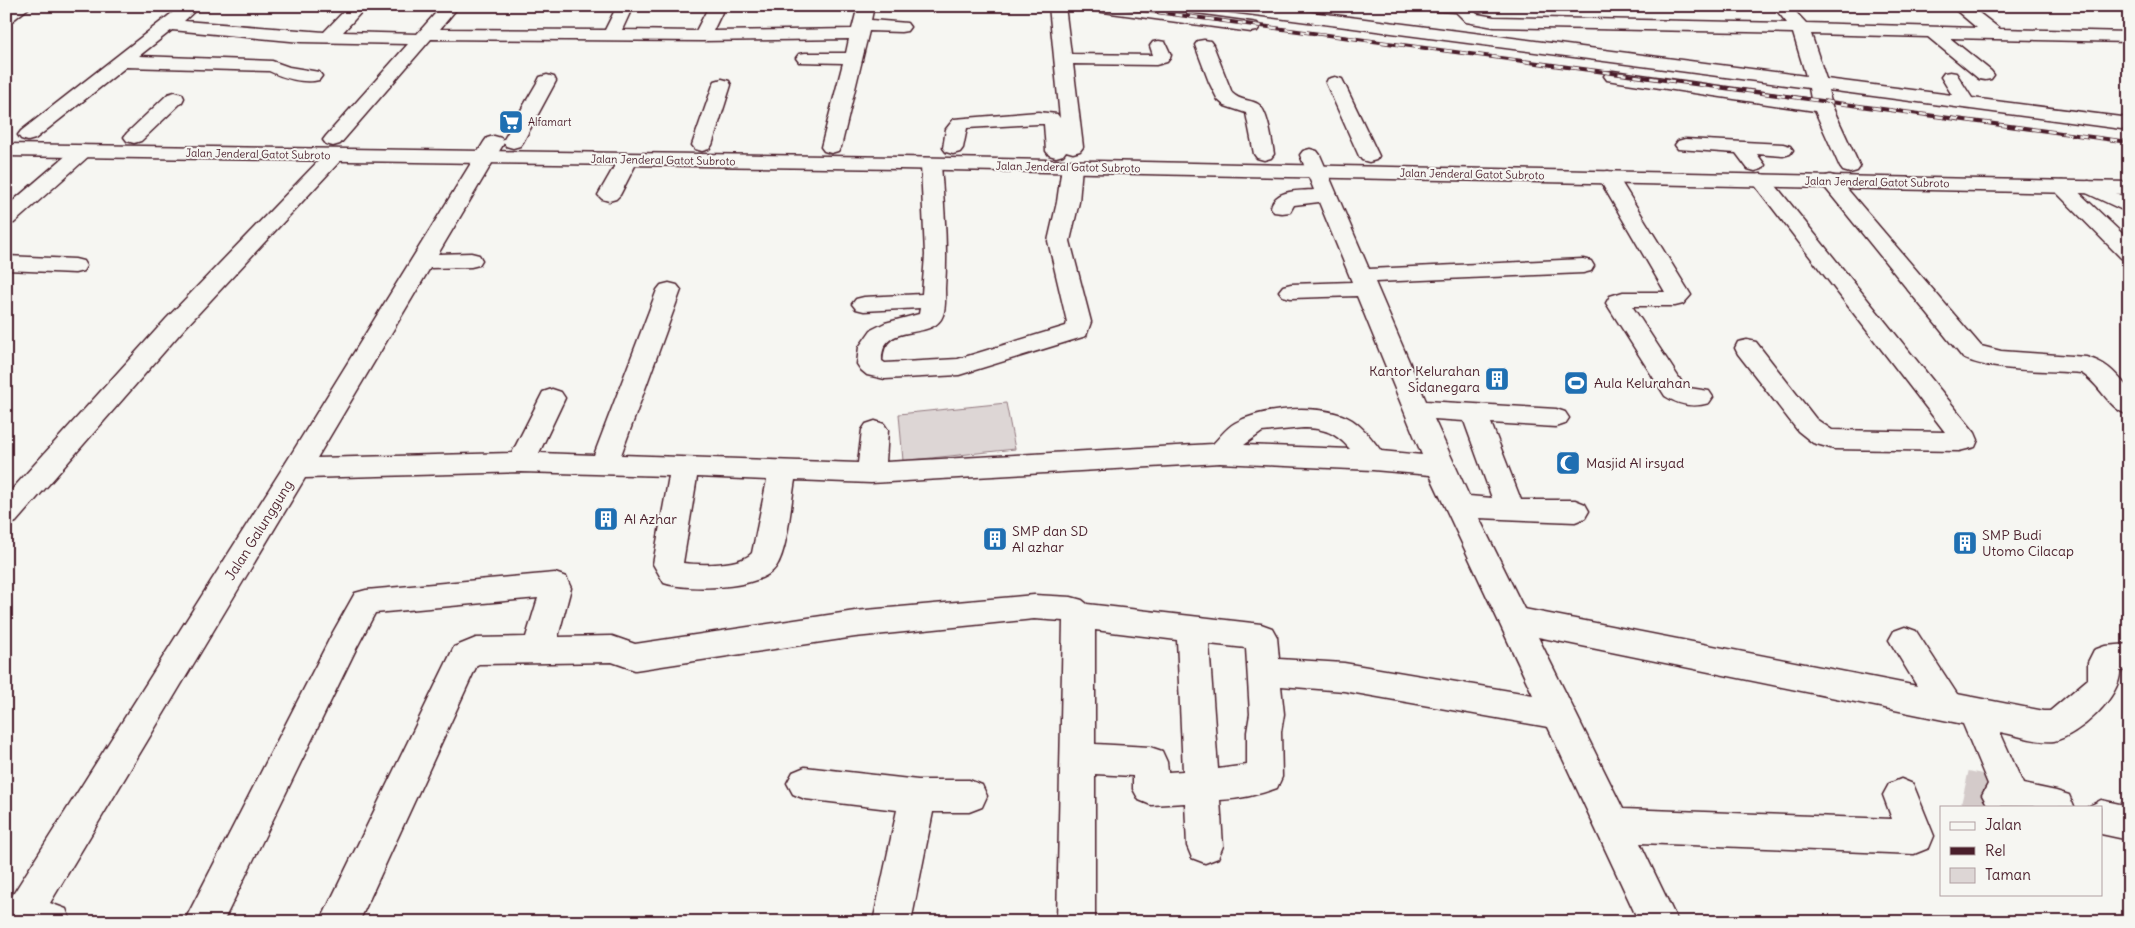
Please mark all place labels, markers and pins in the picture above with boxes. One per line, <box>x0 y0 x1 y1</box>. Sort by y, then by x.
supermarket icon: Alfamart <box>498 109 524 135</box>
place label: Alfamart <box>528 115 572 129</box>
place label: Kantor Kelurahan Sidanegara <box>1369 362 1480 396</box>
building icon: Kantor Kelurahan Sidanegara <box>1484 366 1510 392</box>
sports icon: Aula Kelurahan <box>1563 370 1589 396</box>
place label: Aula Kelurahan <box>1594 374 1691 392</box>
mosque icon: Masjid Al irsyad <box>1555 450 1581 476</box>
place label: Masjid Al irsyad <box>1586 454 1684 472</box>
building icon: Al Azhar <box>593 506 619 532</box>
place label: Al Azhar <box>624 510 677 528</box>
place label: SMP dan SD Al azhar <box>1012 522 1088 556</box>
building icon: SMP dan SD Al azhar <box>982 526 1008 552</box>
place label: SMP Budi Utomo Cilacap <box>1982 526 2074 560</box>
building icon: SMP Budi Utomo Cilacap <box>1952 530 1978 556</box>

